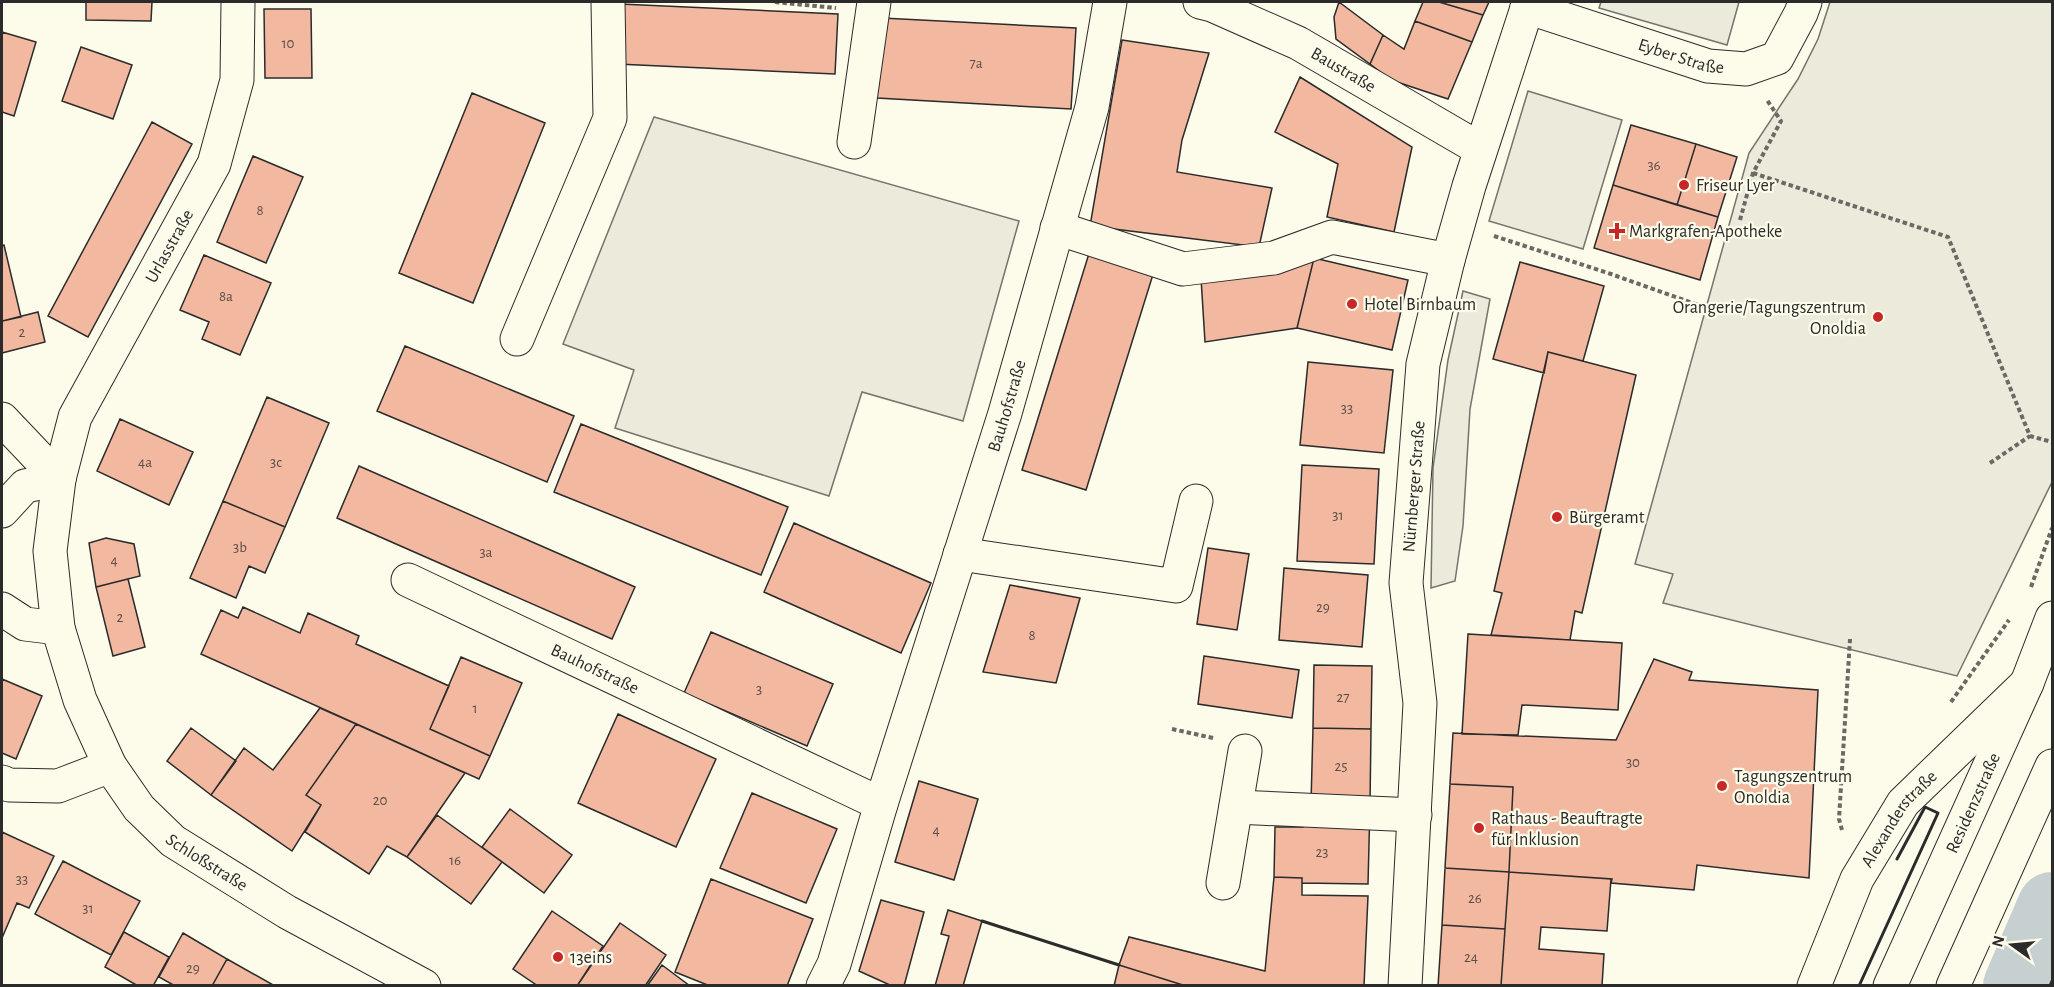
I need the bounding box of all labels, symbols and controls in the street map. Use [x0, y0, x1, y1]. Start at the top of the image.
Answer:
house number: 10 [281, 36, 295, 51]
street label: Eyber Straße [1636, 36, 1725, 77]
street label: Baustraße [1307, 44, 1379, 96]
house number: 7a [969, 56, 983, 71]
house number: 36 [1647, 158, 1661, 173]
place label: Friseur Lyer [1696, 177, 1775, 195]
marker: Friseur Lyer [1677, 178, 1691, 192]
house number: 8 [256, 203, 264, 218]
street label: Urlasstraße [142, 207, 197, 286]
place label: Markgrafen-Apotheke [1629, 223, 1782, 241]
marker: Markgrafen-Apotheke [1610, 224, 1624, 238]
house number: 8a [219, 289, 233, 304]
place label: Hotel Birnbaum [1364, 296, 1476, 314]
marker: Hotel Birnbaum [1345, 297, 1359, 311]
place label: Orangerie/Tagungszentrum Onoldia [1673, 299, 1866, 338]
marker: Orangerie/Tagungszentrum Onoldia [1871, 310, 1885, 324]
house number: 2 [19, 325, 26, 340]
street label: Bauhofstraße [985, 358, 1030, 454]
house number: 33 [1341, 401, 1353, 416]
street label: Nürnberger Straße [1400, 420, 1429, 553]
house number: 4a [138, 455, 152, 470]
house number: 3c [270, 455, 282, 470]
house number: 31 [1332, 508, 1344, 523]
place label: Bürgeramt [1569, 509, 1645, 527]
marker: Bürgeramt [1550, 510, 1564, 524]
house number: 3b [233, 540, 247, 555]
house number: 3a [479, 545, 493, 560]
house number: 4 [110, 553, 118, 568]
house number: 29 [1316, 600, 1330, 615]
house number: 2 [117, 610, 124, 625]
house number: 8 [1028, 628, 1036, 643]
street label: Bauhofstraße [548, 641, 642, 698]
house number: 3 [756, 682, 762, 697]
house number: 27 [1336, 690, 1350, 705]
house number: 1 [472, 701, 478, 716]
street label: Residenzstraße [1943, 750, 2004, 856]
house number: 30 [1626, 755, 1640, 770]
house number: 25 [1334, 759, 1348, 774]
street label: Alexanderstraße [1858, 767, 1941, 871]
place label: Tagungszentrum Onoldia [1734, 768, 1852, 807]
marker: Tagungszentrum Onoldia [1715, 779, 1729, 793]
house number: 20 [373, 793, 387, 808]
place label: Rathaus - Beauftragte für Inklusion [1491, 810, 1643, 849]
marker: Rathaus - Beauftragte für Inklusion [1472, 821, 1486, 835]
house number: 4 [932, 823, 940, 838]
street label: Schloßstraße [162, 831, 250, 895]
house number: 23 [1315, 845, 1329, 860]
house number: 16 [449, 853, 461, 868]
house number: 33 [16, 872, 28, 887]
house number: 26 [1468, 891, 1482, 906]
house number: 31 [82, 901, 94, 916]
north arrow [1982, 915, 2042, 975]
text: N [1989, 934, 2008, 949]
place label: 13eins [570, 949, 612, 967]
marker: 13eins [551, 950, 565, 964]
house number: 24 [1464, 950, 1478, 965]
house number: 29 [186, 961, 200, 976]

